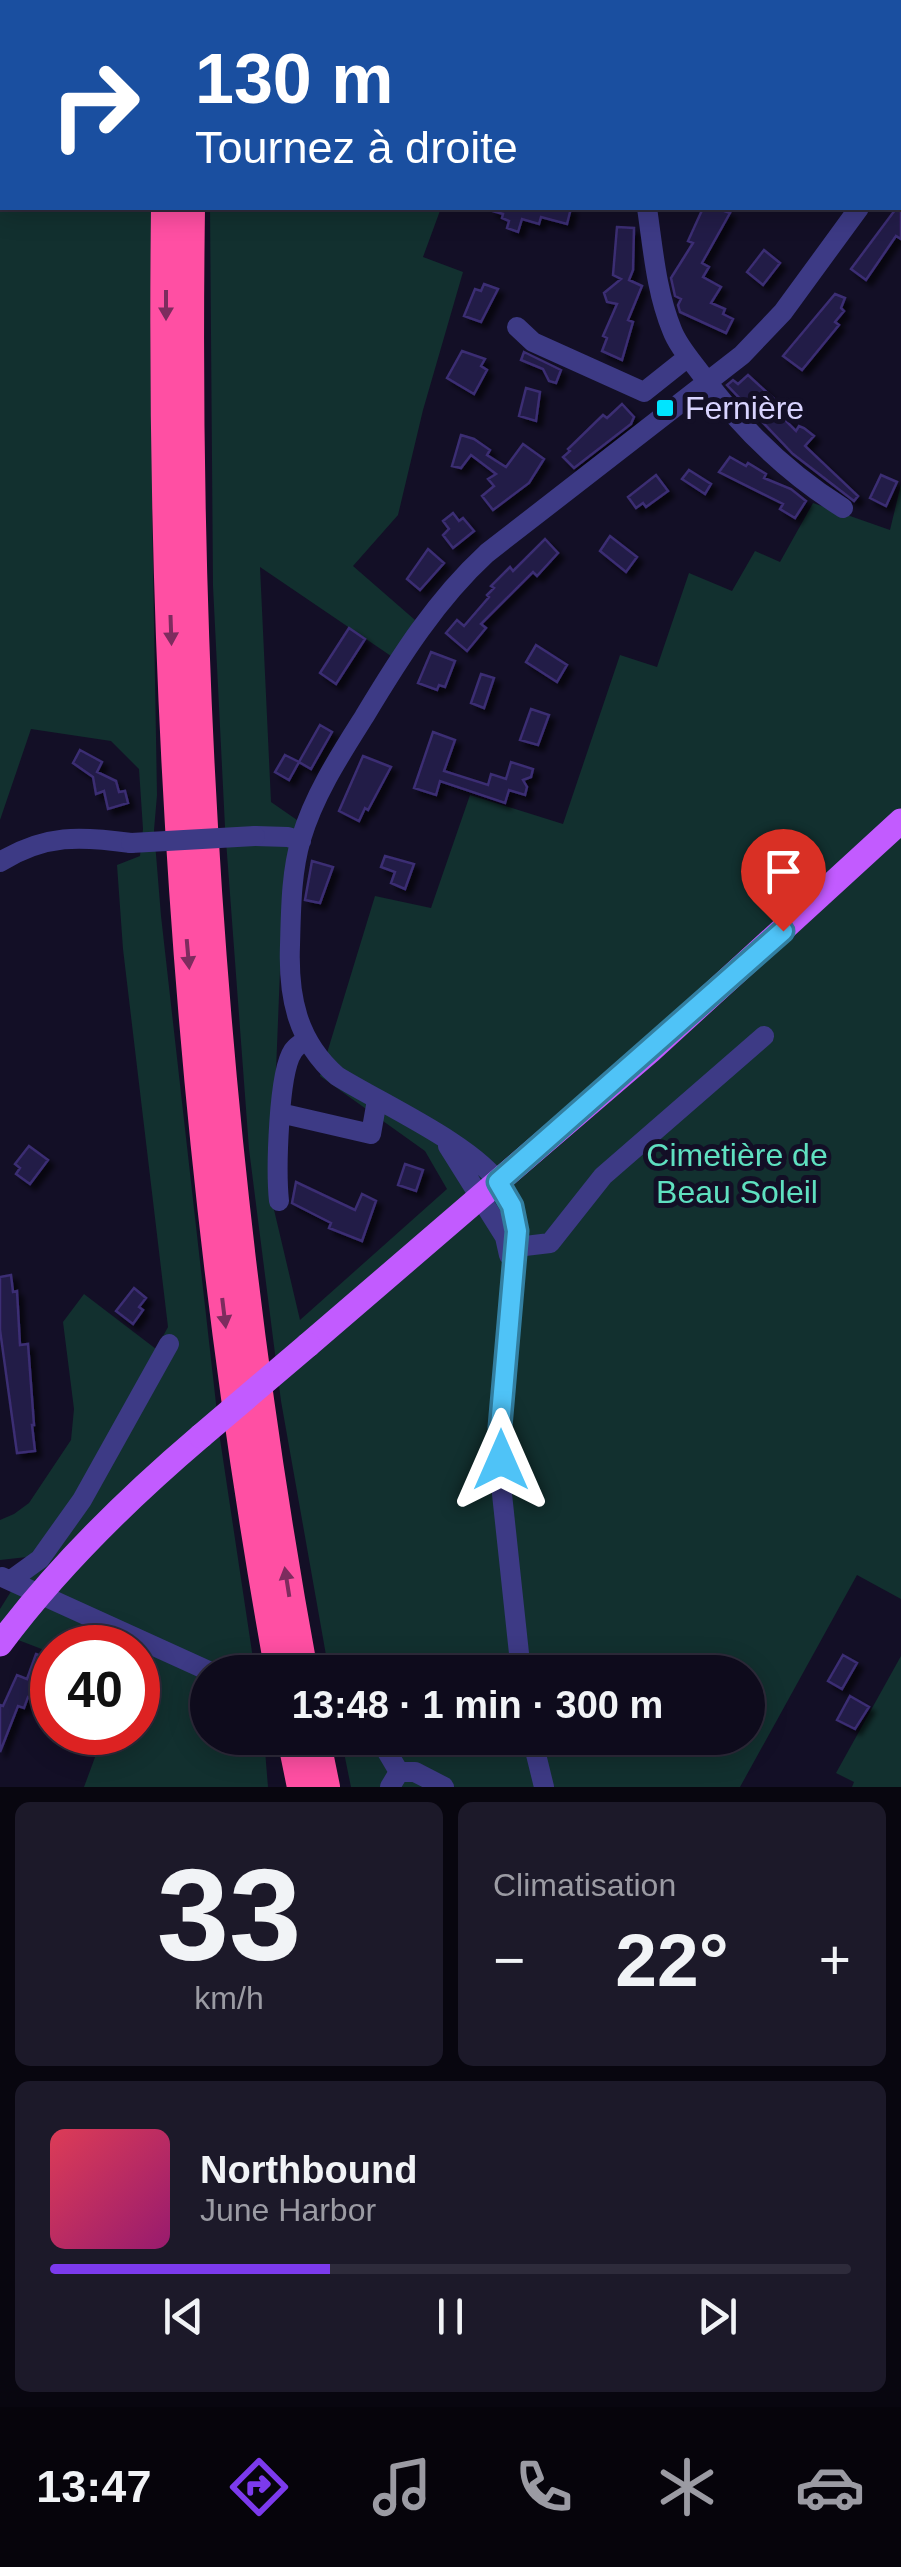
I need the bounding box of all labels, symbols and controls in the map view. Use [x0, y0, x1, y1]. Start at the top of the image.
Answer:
icon: right [30, 40, 160, 170]
text: 130 m [195, 40, 393, 118]
text: Tournez à droite [195, 122, 518, 173]
one-way arrow [158, 289, 174, 321]
place label: Fernière [685, 390, 804, 426]
marker: Fernière [654, 397, 676, 419]
one-way arrow [164, 614, 180, 646]
pin [741, 829, 826, 932]
icon: arrive [756, 844, 811, 899]
one-way arrow [180, 939, 196, 971]
park label: Cimetière de Beau Soleil [646, 1137, 828, 1210]
one-way arrow [216, 1297, 232, 1329]
position arrow [449, 1408, 553, 1512]
one-way arrow [279, 1566, 295, 1598]
speed limit sign: 40 [30, 1625, 160, 1755]
text: 13:48 · 1 min · 300 m [292, 1684, 663, 1726]
text: 33 [157, 1842, 301, 1988]
text: Climatisation [493, 1867, 676, 1903]
text: 22° [615, 1918, 729, 2002]
text: − [493, 1929, 525, 1991]
text: + [819, 1929, 851, 1991]
text: km/h [194, 1980, 264, 2016]
text: Northbound [200, 2149, 417, 2191]
text: June Harbor [200, 2192, 376, 2228]
icon: previous [156, 2289, 211, 2344]
icon: pause [423, 2289, 478, 2344]
icon: next [690, 2289, 745, 2344]
icon: directions [224, 2452, 294, 2522]
icon: music [367, 2452, 437, 2522]
icon: phone [509, 2452, 579, 2522]
icon: climate [652, 2452, 722, 2522]
icon: car [795, 2452, 865, 2522]
text: 13:47 [36, 2461, 151, 2512]

